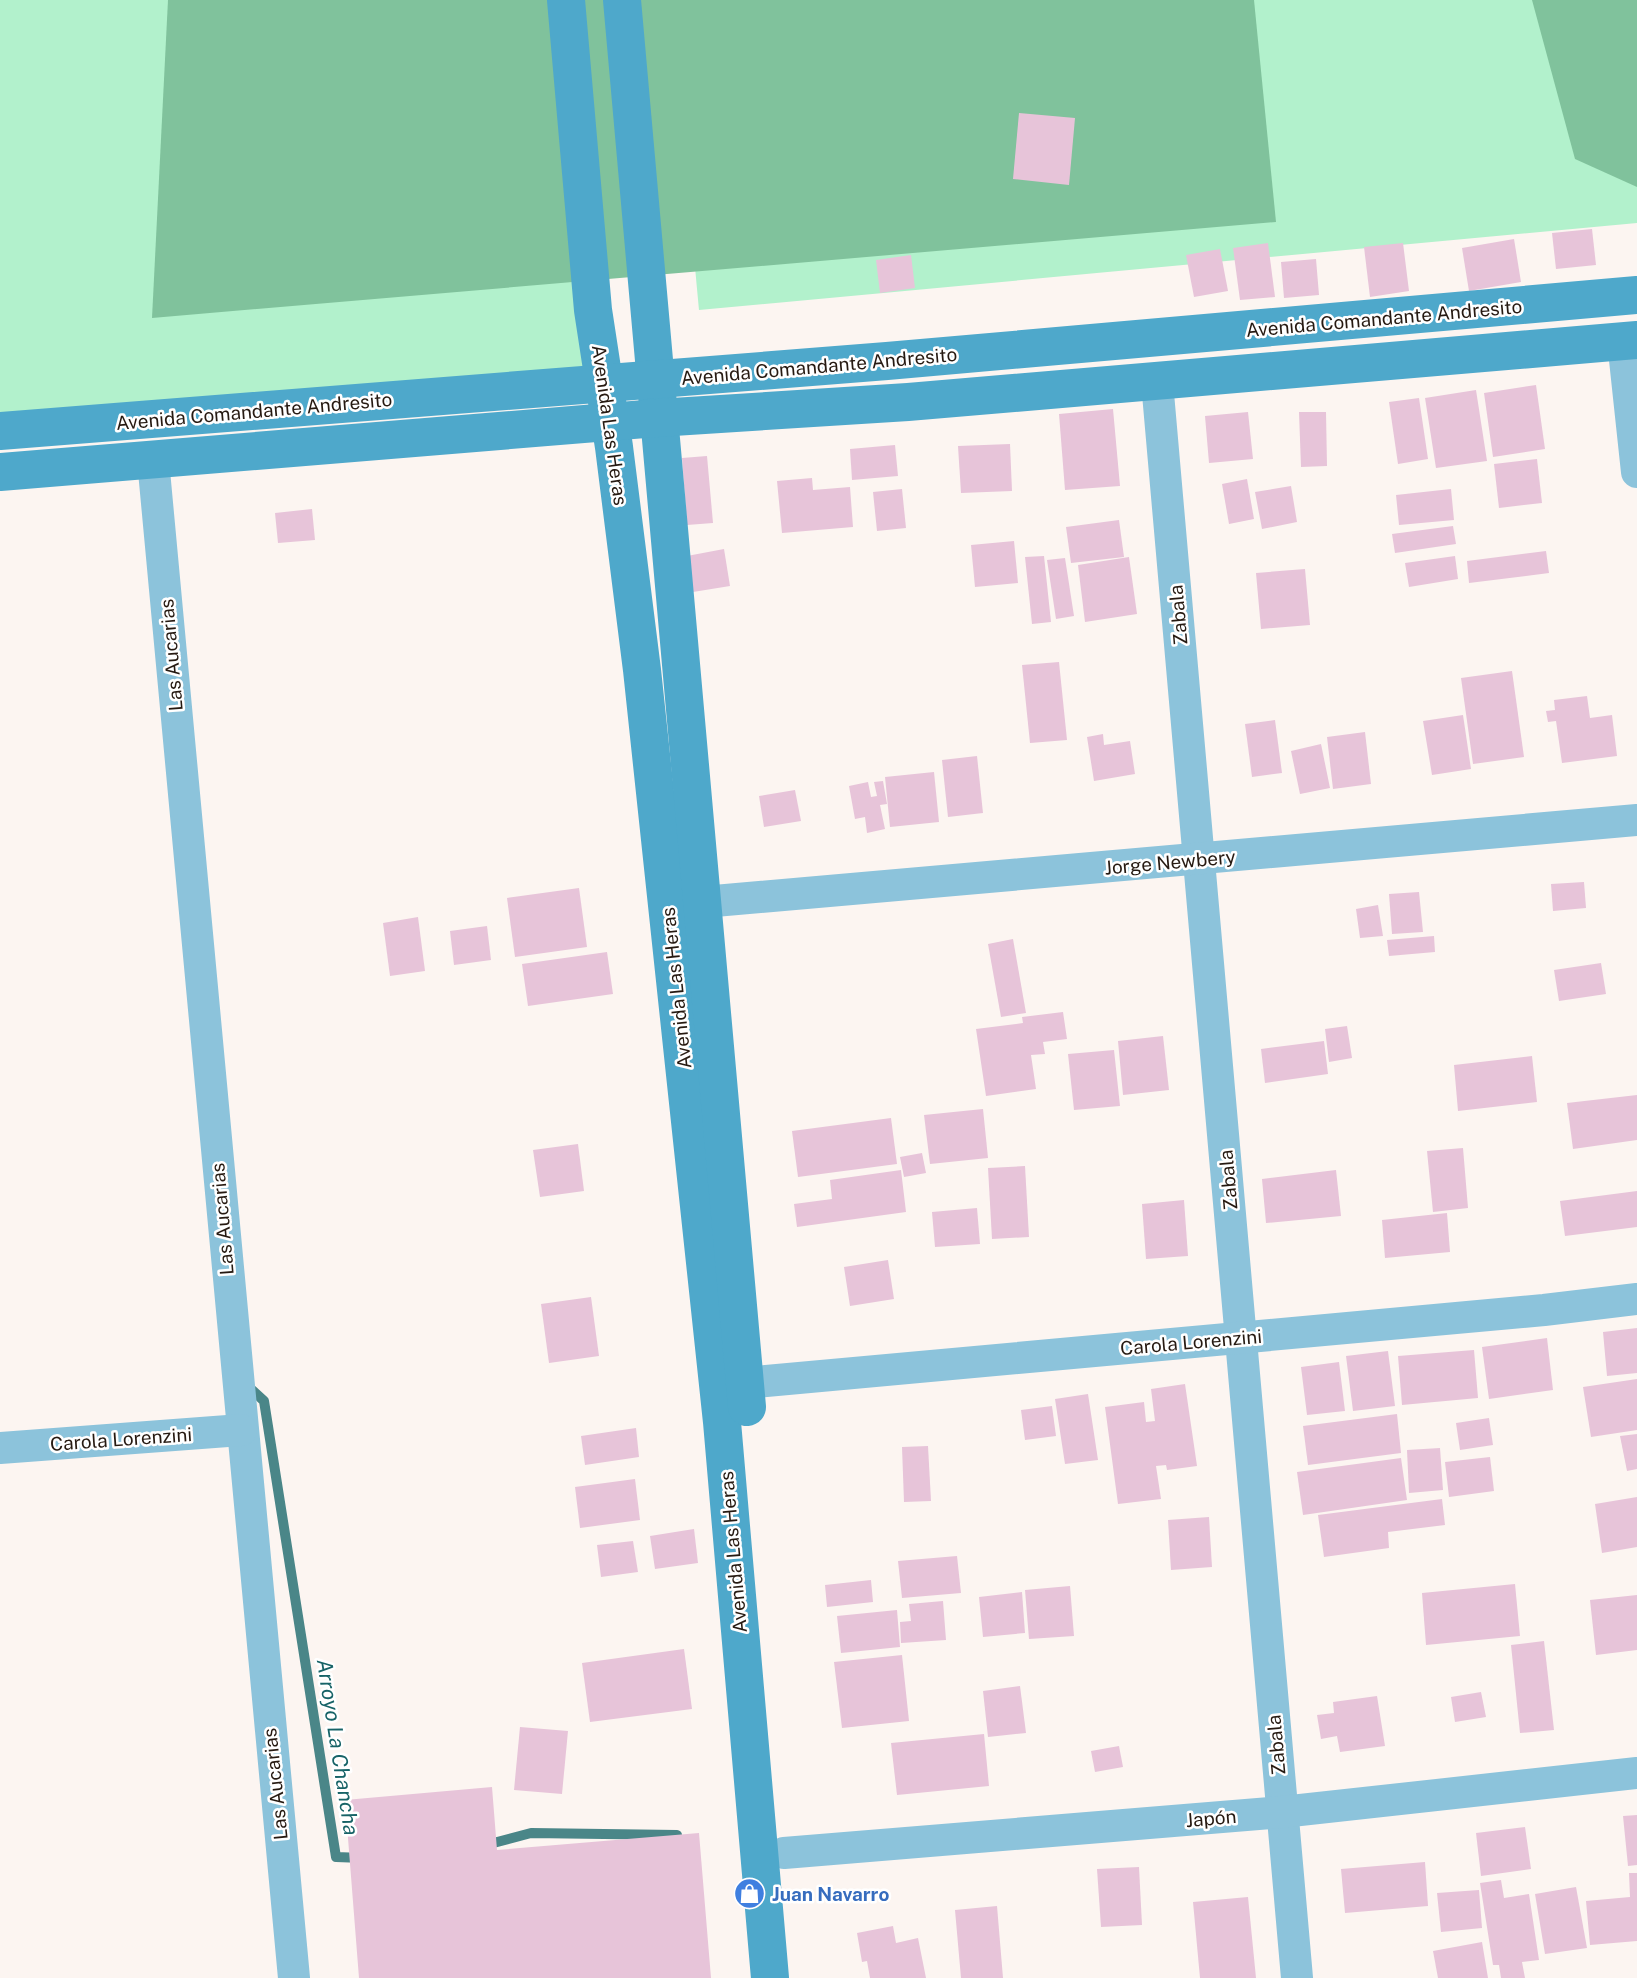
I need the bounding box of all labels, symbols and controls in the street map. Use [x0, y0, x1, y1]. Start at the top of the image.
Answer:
street label: Avenida Comandante Andresito [1245, 295, 1523, 341]
street label: Avenida Las Heras [588, 343, 632, 507]
street label: Avenida Comandante Andresito [680, 343, 958, 389]
street label: Avenida Comandante Andresito [115, 388, 393, 434]
street label: Zabala [1164, 584, 1192, 646]
street label: Las Aucarias [155, 598, 187, 712]
street label: Jorge Newbery [1103, 845, 1237, 879]
street label: Avenida Las Heras [657, 906, 695, 1070]
street label: Zabala [1214, 1149, 1242, 1211]
street label: Las Aucarias [206, 1162, 238, 1276]
street label: Carola Lorenzini [1119, 1325, 1263, 1359]
street label: Carola Lorenzini [49, 1423, 193, 1455]
street label: Avenida Las Heras [715, 1470, 751, 1634]
water label: Arroyo La Chancha [312, 1657, 364, 1837]
street label: Zabala [1262, 1714, 1290, 1776]
street label: Las Aucarias [258, 1727, 292, 1841]
street label: Japón [1185, 1805, 1237, 1831]
shop icon: Juan Navarro [732, 1877, 766, 1911]
place label: Juan Navarro [772, 1883, 889, 1905]

